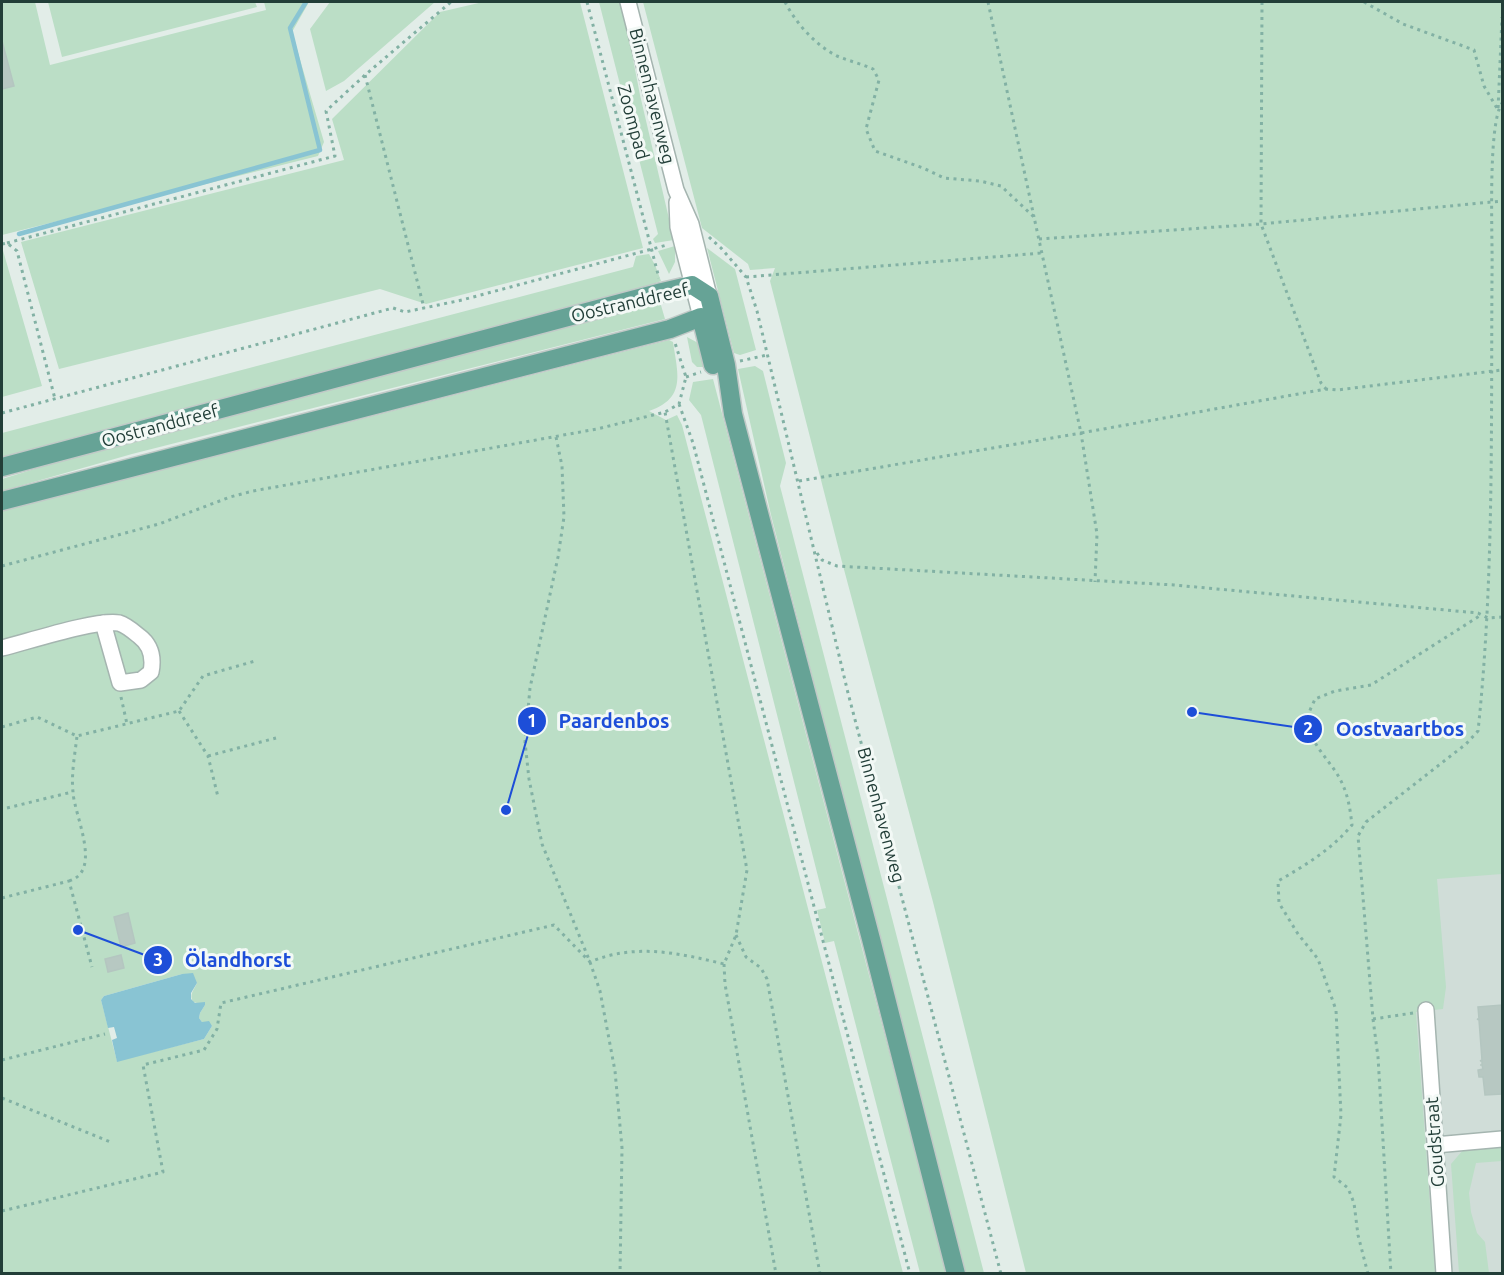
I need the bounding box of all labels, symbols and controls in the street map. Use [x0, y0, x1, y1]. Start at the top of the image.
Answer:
street label: Binnenhavenweg [626, 26, 680, 166]
street label: Zoompad [614, 82, 654, 161]
street label: Oostranddreef [569, 279, 691, 325]
street label: Oostranddreef [99, 400, 221, 450]
callout: Paardenbos [517, 702, 681, 740]
text: Paardenbos [559, 709, 669, 732]
text: 1 [527, 710, 537, 730]
callout: Oostvaartbos [1293, 710, 1476, 748]
text: Oostvaartbos [1336, 717, 1464, 740]
text: 2 [1303, 718, 1313, 738]
street label: Binnenhavenweg [854, 745, 910, 885]
callout: Ölandhorst [143, 941, 303, 979]
text: Ölandhorst [185, 948, 292, 971]
text: 3 [153, 949, 163, 969]
street label: Goudstraat [1421, 1096, 1447, 1188]

